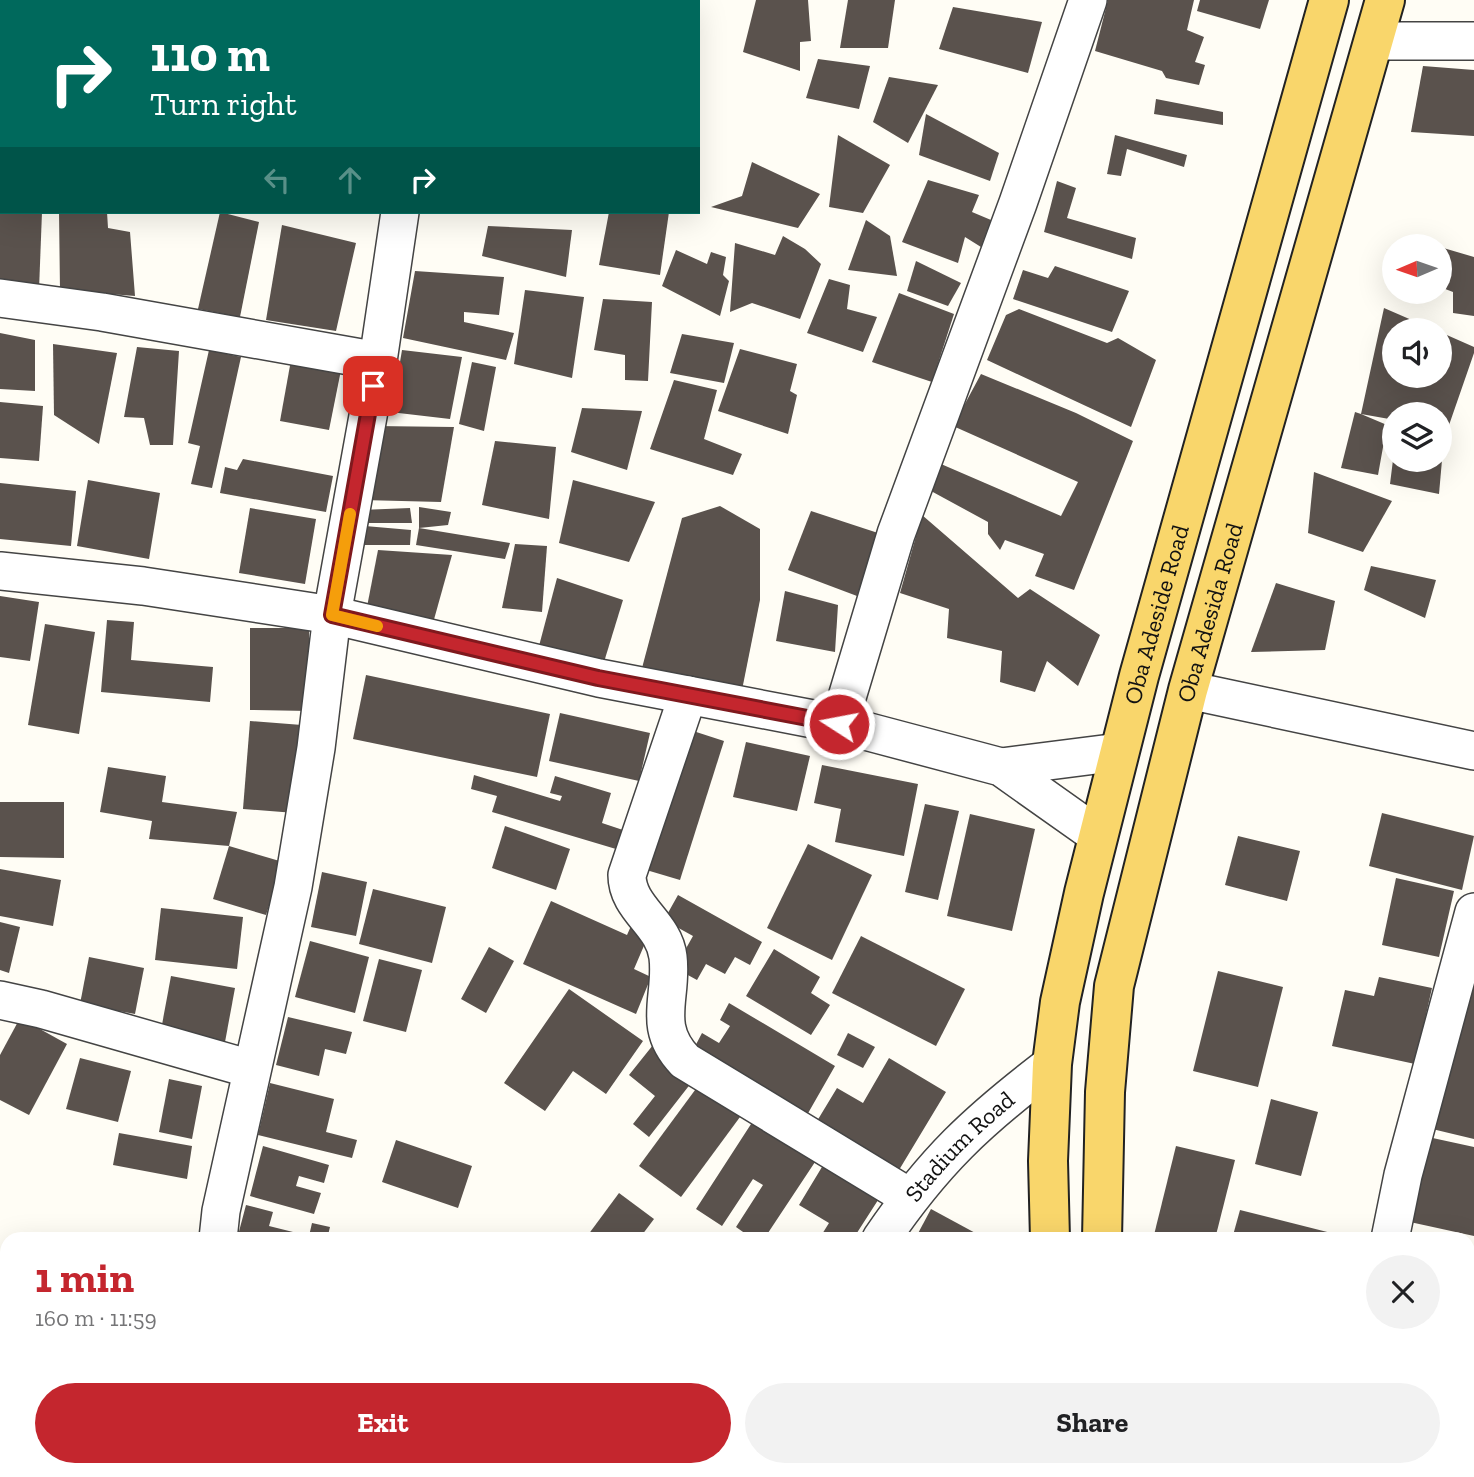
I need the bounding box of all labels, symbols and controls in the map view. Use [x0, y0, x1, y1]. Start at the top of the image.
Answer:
text: 110 m [150, 25, 270, 84]
icon: right [35, 28, 126, 119]
text: Turn right [150, 85, 297, 123]
icon: left [258, 161, 296, 199]
icon: ahead [331, 161, 369, 199]
icon: right [404, 161, 442, 199]
north arrow [1382, 234, 1452, 304]
map controls [1382, 234, 1452, 472]
button: sound [1382, 318, 1452, 388]
pin [343, 356, 403, 416]
icon: arrive [354, 367, 392, 405]
button: layers [1382, 402, 1452, 472]
street label: Oba Adesida Road [1170, 519, 1249, 705]
street label: Oba Adeside Road [1117, 521, 1195, 707]
position arrow [802, 687, 876, 761]
street label: Stadium Road [898, 1085, 1020, 1207]
text: 1 min [35, 1252, 134, 1303]
button: close [1366, 1255, 1440, 1329]
text: 160 m · 11:59 [35, 1304, 157, 1332]
button: Exit [35, 1383, 731, 1463]
button: Share [745, 1383, 1440, 1463]

